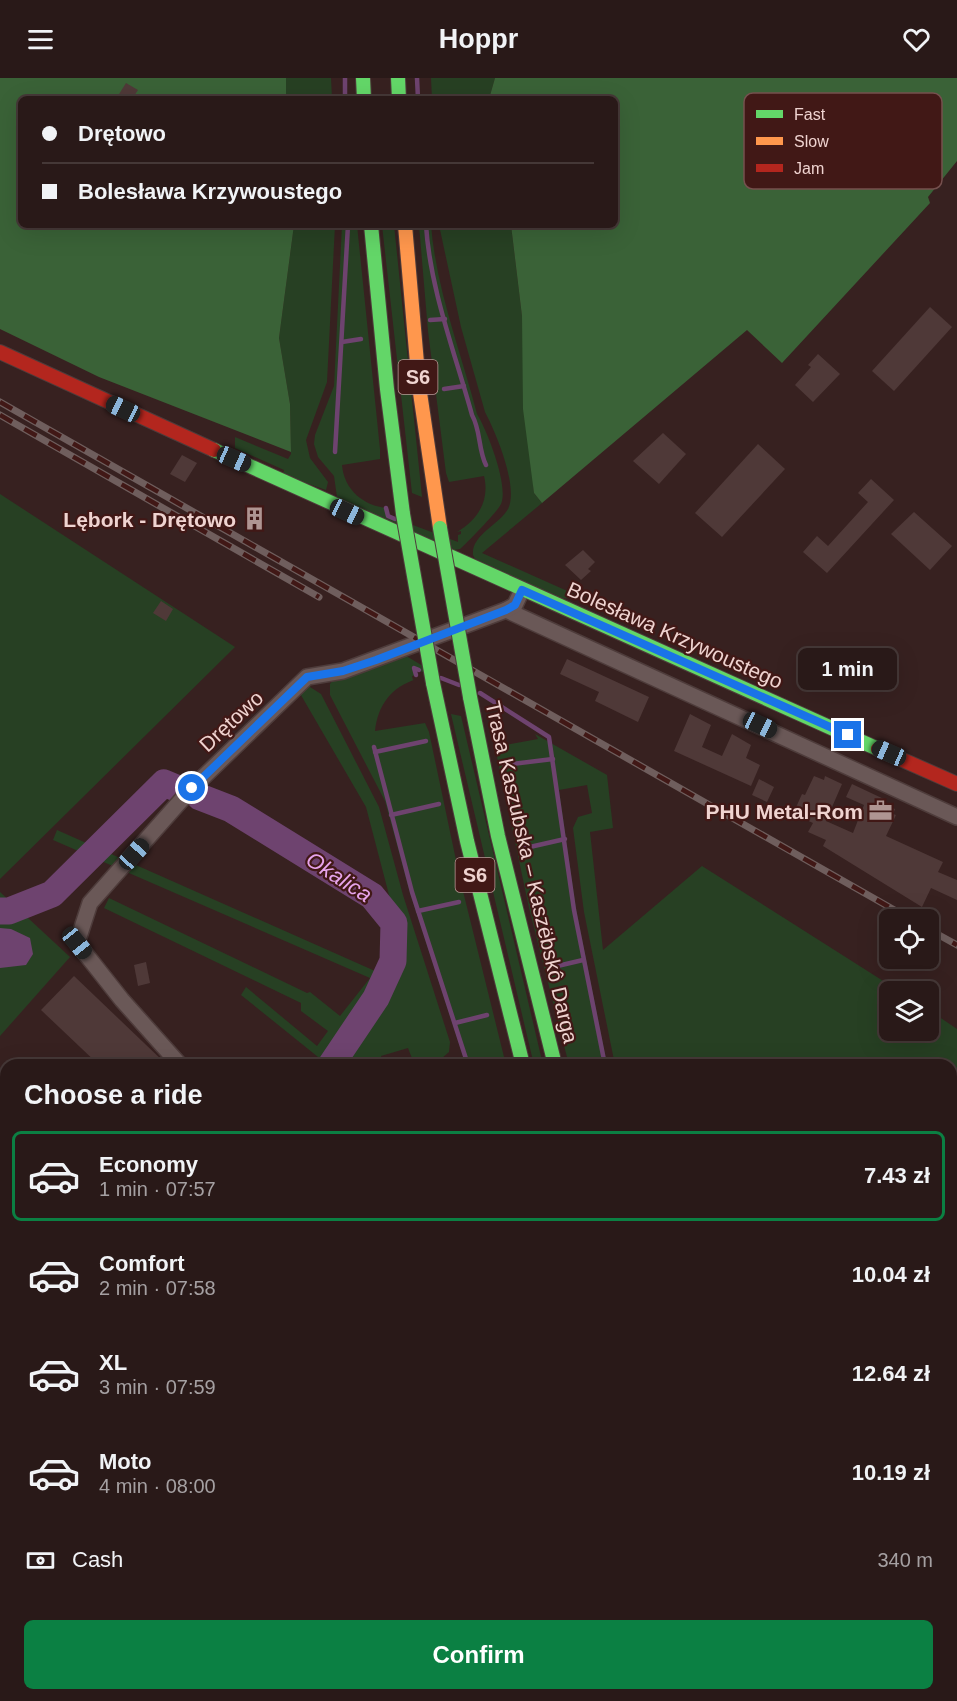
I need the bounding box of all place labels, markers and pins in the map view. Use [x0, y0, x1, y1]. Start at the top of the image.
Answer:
building icon: Lębork - Drętowo [241, 506, 267, 532]
place label: Lębork - Drętowo [63, 508, 236, 531]
office icon: PHU Metal-Rom [868, 798, 894, 824]
place label: PHU Metal-Rom [705, 800, 863, 823]

